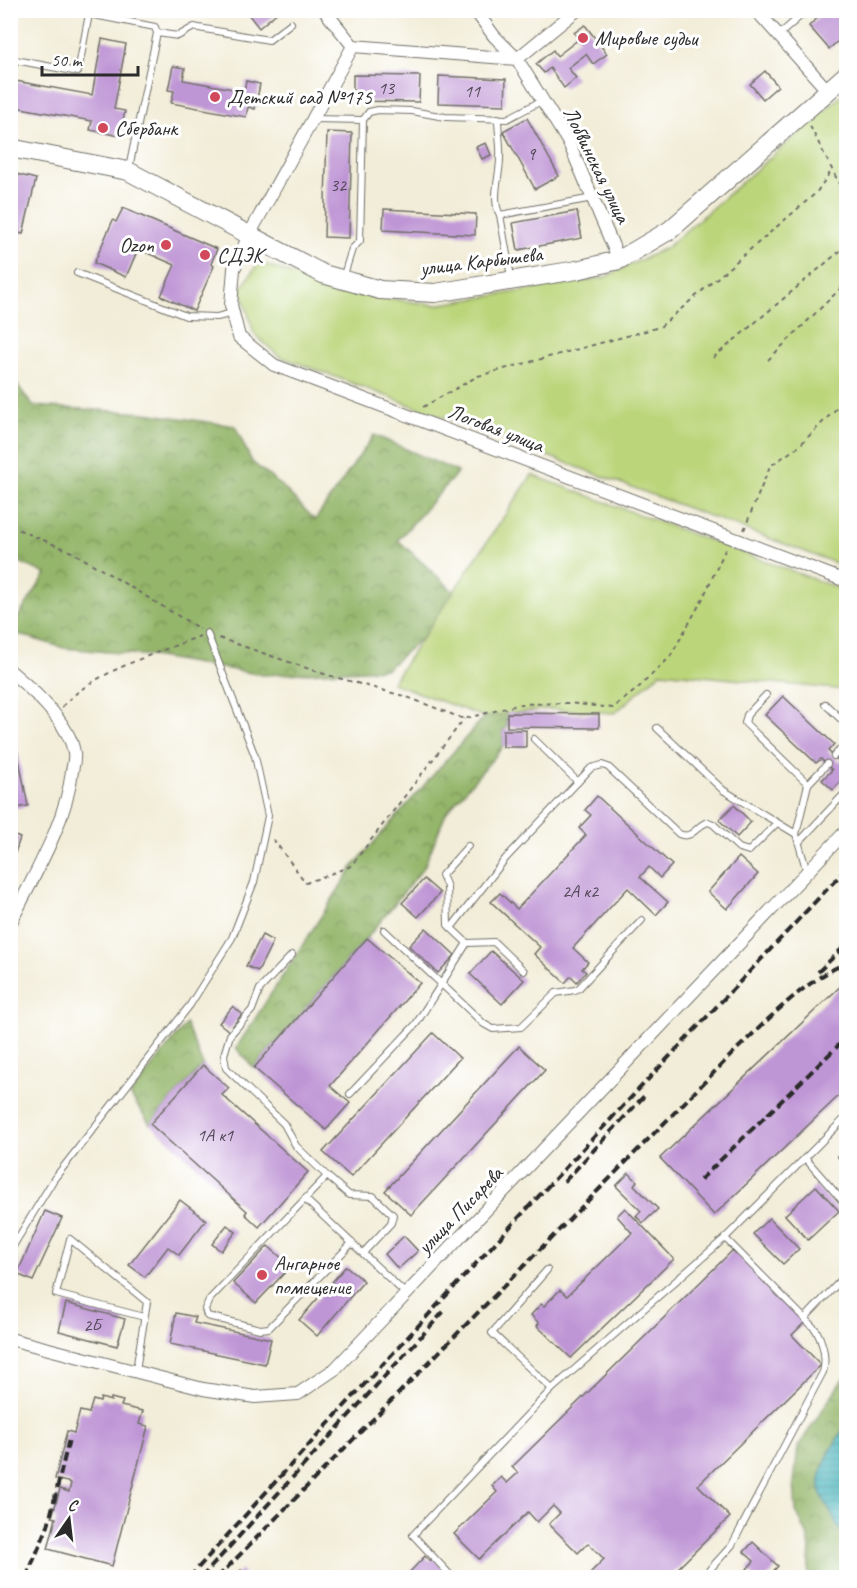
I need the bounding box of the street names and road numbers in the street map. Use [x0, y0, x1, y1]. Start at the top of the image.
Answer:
street label: Лобвинская улица [558, 103, 637, 229]
street label: улица Карбышева [417, 240, 545, 282]
street label: Логовая улица [445, 398, 549, 459]
street label: улица Писарева [410, 1159, 510, 1261]

